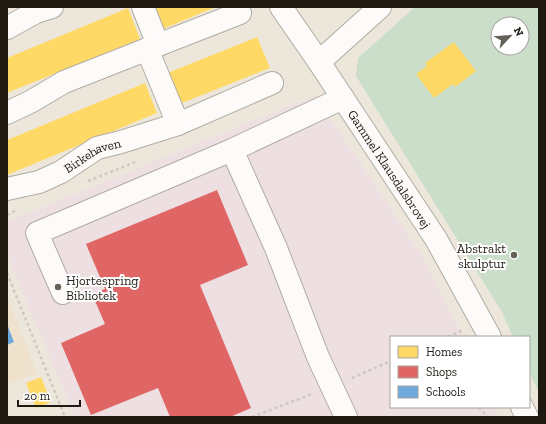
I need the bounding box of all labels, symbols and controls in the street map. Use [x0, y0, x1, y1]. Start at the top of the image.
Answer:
north arrow [490, 16, 530, 56]
text: N [511, 25, 526, 39]
street label: Gammel Klausdalsbrovej [345, 107, 434, 232]
street label: Birkehaven [61, 135, 123, 176]
place label: Abstrakt skulptur [457, 241, 506, 271]
marker: Abstrakt skulptur [509, 250, 519, 260]
place label: Hjortespring Bibliotek [66, 273, 139, 303]
marker: Hjortespring Bibliotek [53, 282, 63, 292]
legend [390, 336, 530, 408]
text: Homes [426, 345, 462, 359]
text: Shops [426, 365, 457, 379]
scale bar [18, 382, 80, 408]
text: Schools [426, 385, 465, 399]
text: 20 m [24, 389, 51, 403]

